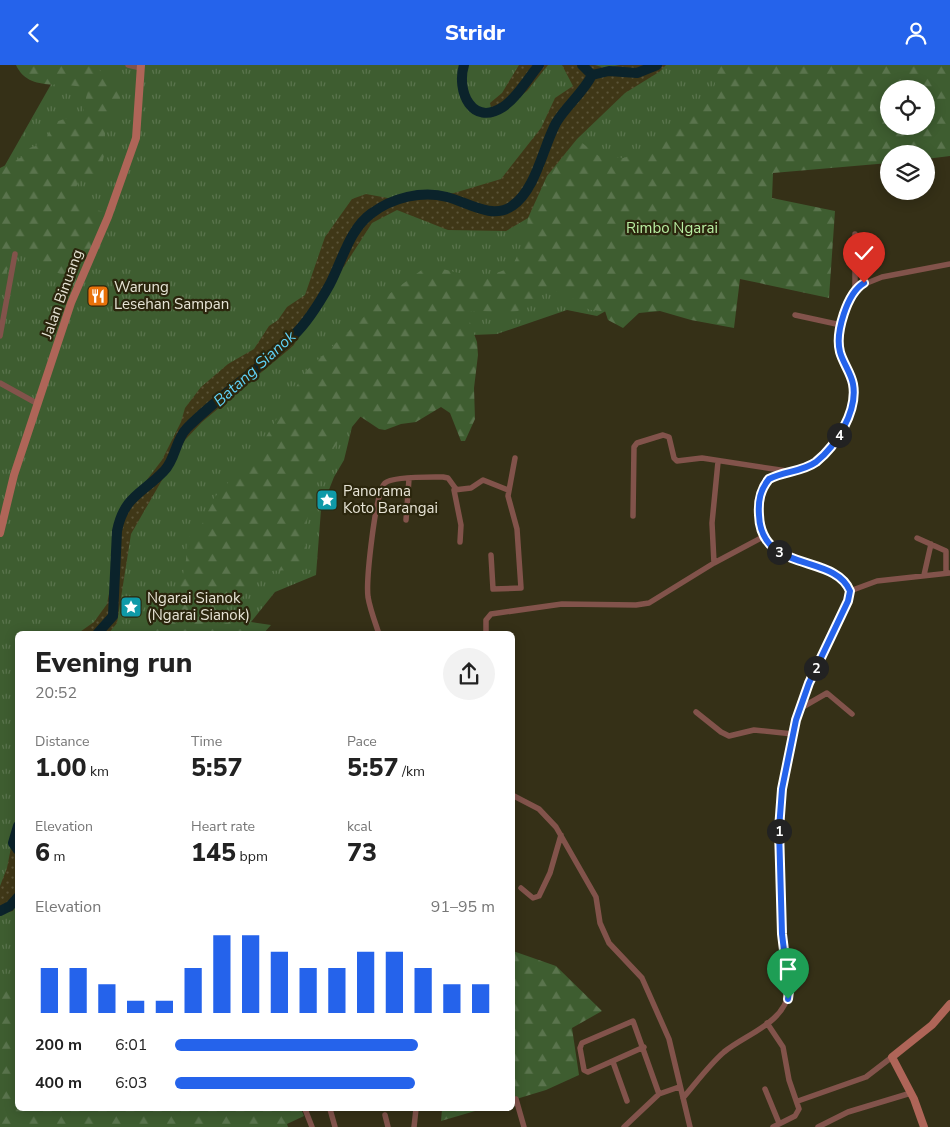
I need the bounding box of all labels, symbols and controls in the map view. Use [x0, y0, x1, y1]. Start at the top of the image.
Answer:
text: Stridr [445, 18, 505, 48]
icon: back [20, 19, 48, 47]
icon: person [902, 19, 930, 47]
map controls [880, 80, 935, 200]
button: locate [880, 80, 935, 135]
button: layers [880, 145, 935, 200]
park label: Rimbo Ngarai [626, 218, 718, 238]
pin [843, 232, 885, 283]
icon: check [850, 239, 878, 267]
street label: Jalan Binuang [36, 247, 87, 342]
place label: Warung Lesehan Sampan [114, 277, 229, 314]
restaurant icon: Warung Lesehan Sampan [86, 284, 110, 308]
water label: Batang Sianok [209, 325, 301, 412]
pin: 4 [826, 423, 852, 447]
text: 4 [835, 426, 844, 445]
place label: Panorama Koto Barangai [343, 481, 438, 518]
place icon: Panorama Koto Barangai [315, 488, 339, 512]
pin: 3 [766, 539, 792, 565]
text: 3 [775, 543, 784, 562]
place label: Ngarai Sianok (Ngarai Sianok) [147, 588, 250, 625]
place icon: Ngarai Sianok (Ngarai Sianok) [119, 595, 143, 619]
text: Evening run [35, 644, 192, 682]
button: share [443, 648, 495, 700]
pin: 2 [804, 655, 828, 681]
text: 2 [812, 659, 821, 678]
text: 20:52 [35, 682, 77, 704]
text: Distance [35, 732, 89, 751]
text: Time [191, 732, 222, 751]
text: Pace [347, 732, 377, 751]
text: 1.00 [35, 751, 87, 785]
text: 5:57 [191, 751, 243, 785]
text: 5:57 [347, 751, 399, 785]
text: km [87, 762, 109, 781]
text: /km [399, 762, 425, 781]
text: Elevation [35, 817, 93, 836]
text: Heart rate [191, 817, 255, 836]
text: kcal [347, 817, 372, 836]
pin: 1 [766, 819, 792, 843]
text: 1 [775, 822, 784, 841]
text: 6 [35, 836, 50, 870]
text: 145 [191, 836, 236, 870]
text: 73 [347, 836, 377, 870]
text: m [50, 847, 66, 866]
text: bpm [236, 847, 268, 866]
text: Elevation [35, 896, 101, 918]
text: 91–95 m [431, 896, 495, 918]
pin [767, 948, 809, 999]
icon: arrive [774, 955, 802, 983]
text: 200 m [35, 1034, 82, 1056]
text: 6:01 [115, 1034, 147, 1056]
text: 400 m [35, 1072, 82, 1094]
text: 6:03 [115, 1072, 147, 1094]

